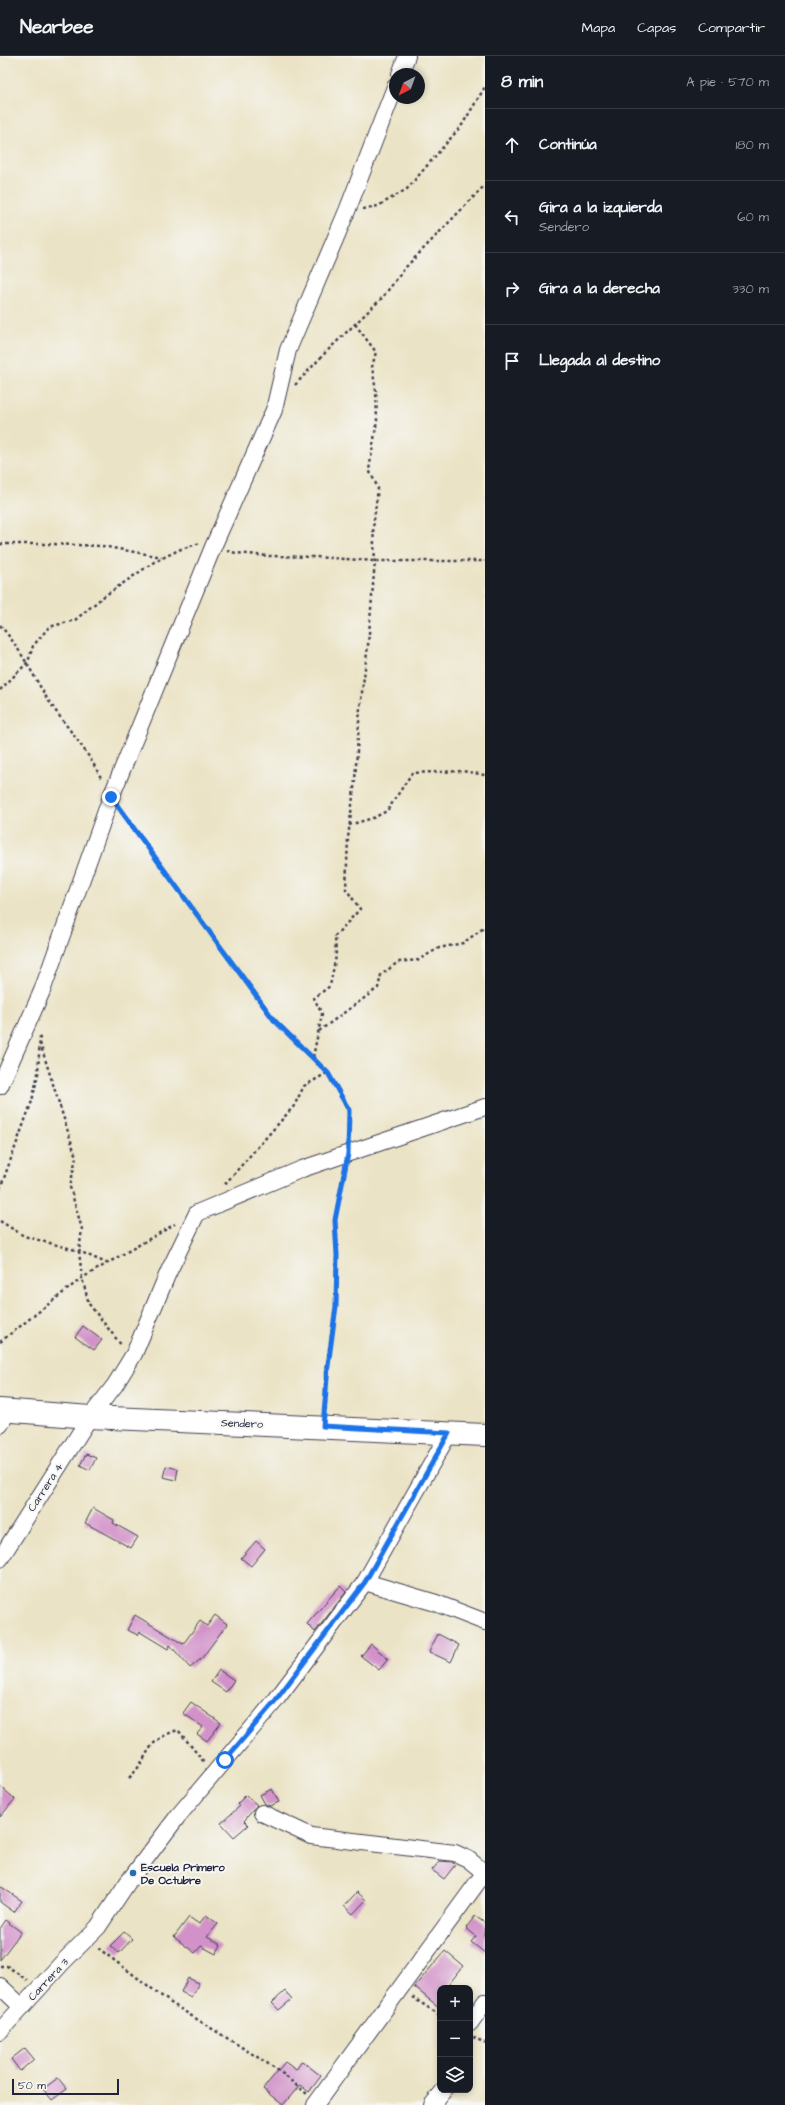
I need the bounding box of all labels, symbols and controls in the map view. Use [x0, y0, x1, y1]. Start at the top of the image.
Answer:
text: Nearbee [20, 14, 94, 41]
text: Mapa [582, 18, 615, 38]
text: Capas [637, 18, 676, 38]
text: Compartir [698, 18, 765, 38]
north arrow [389, 68, 425, 104]
text: 8 min [501, 70, 543, 94]
text: A pie · 570 m [686, 73, 769, 91]
icon: ahead [501, 134, 523, 156]
text: Continúa [539, 134, 597, 155]
text: 180 m [735, 136, 769, 154]
text: Gira a la izquierda [539, 197, 662, 218]
icon: left [501, 206, 523, 228]
text: 60 m [737, 208, 769, 226]
text: Sendero [539, 218, 589, 236]
icon: right [501, 278, 523, 300]
text: Gira a la derecha [539, 278, 660, 299]
text: 330 m [732, 280, 769, 298]
icon: arrive [501, 350, 523, 372]
text: Llegada al destino [539, 350, 660, 371]
route end [102, 788, 120, 806]
street label: Sendero [221, 1415, 264, 1432]
street label: Carrera 4 [24, 1460, 67, 1514]
route start [216, 1751, 234, 1769]
place label: Escuela Primero De Octubre [141, 1860, 226, 1888]
marker: Escuela Primero De Octubre [128, 1868, 138, 1878]
street label: Carrera 3 [25, 1955, 72, 2004]
map controls [437, 1985, 473, 2093]
button: + [437, 1985, 473, 2021]
button: − [437, 2021, 473, 2057]
button: layers [437, 2057, 473, 2093]
scale bar [12, 2077, 119, 2096]
text: 50 m [18, 2078, 46, 2093]

